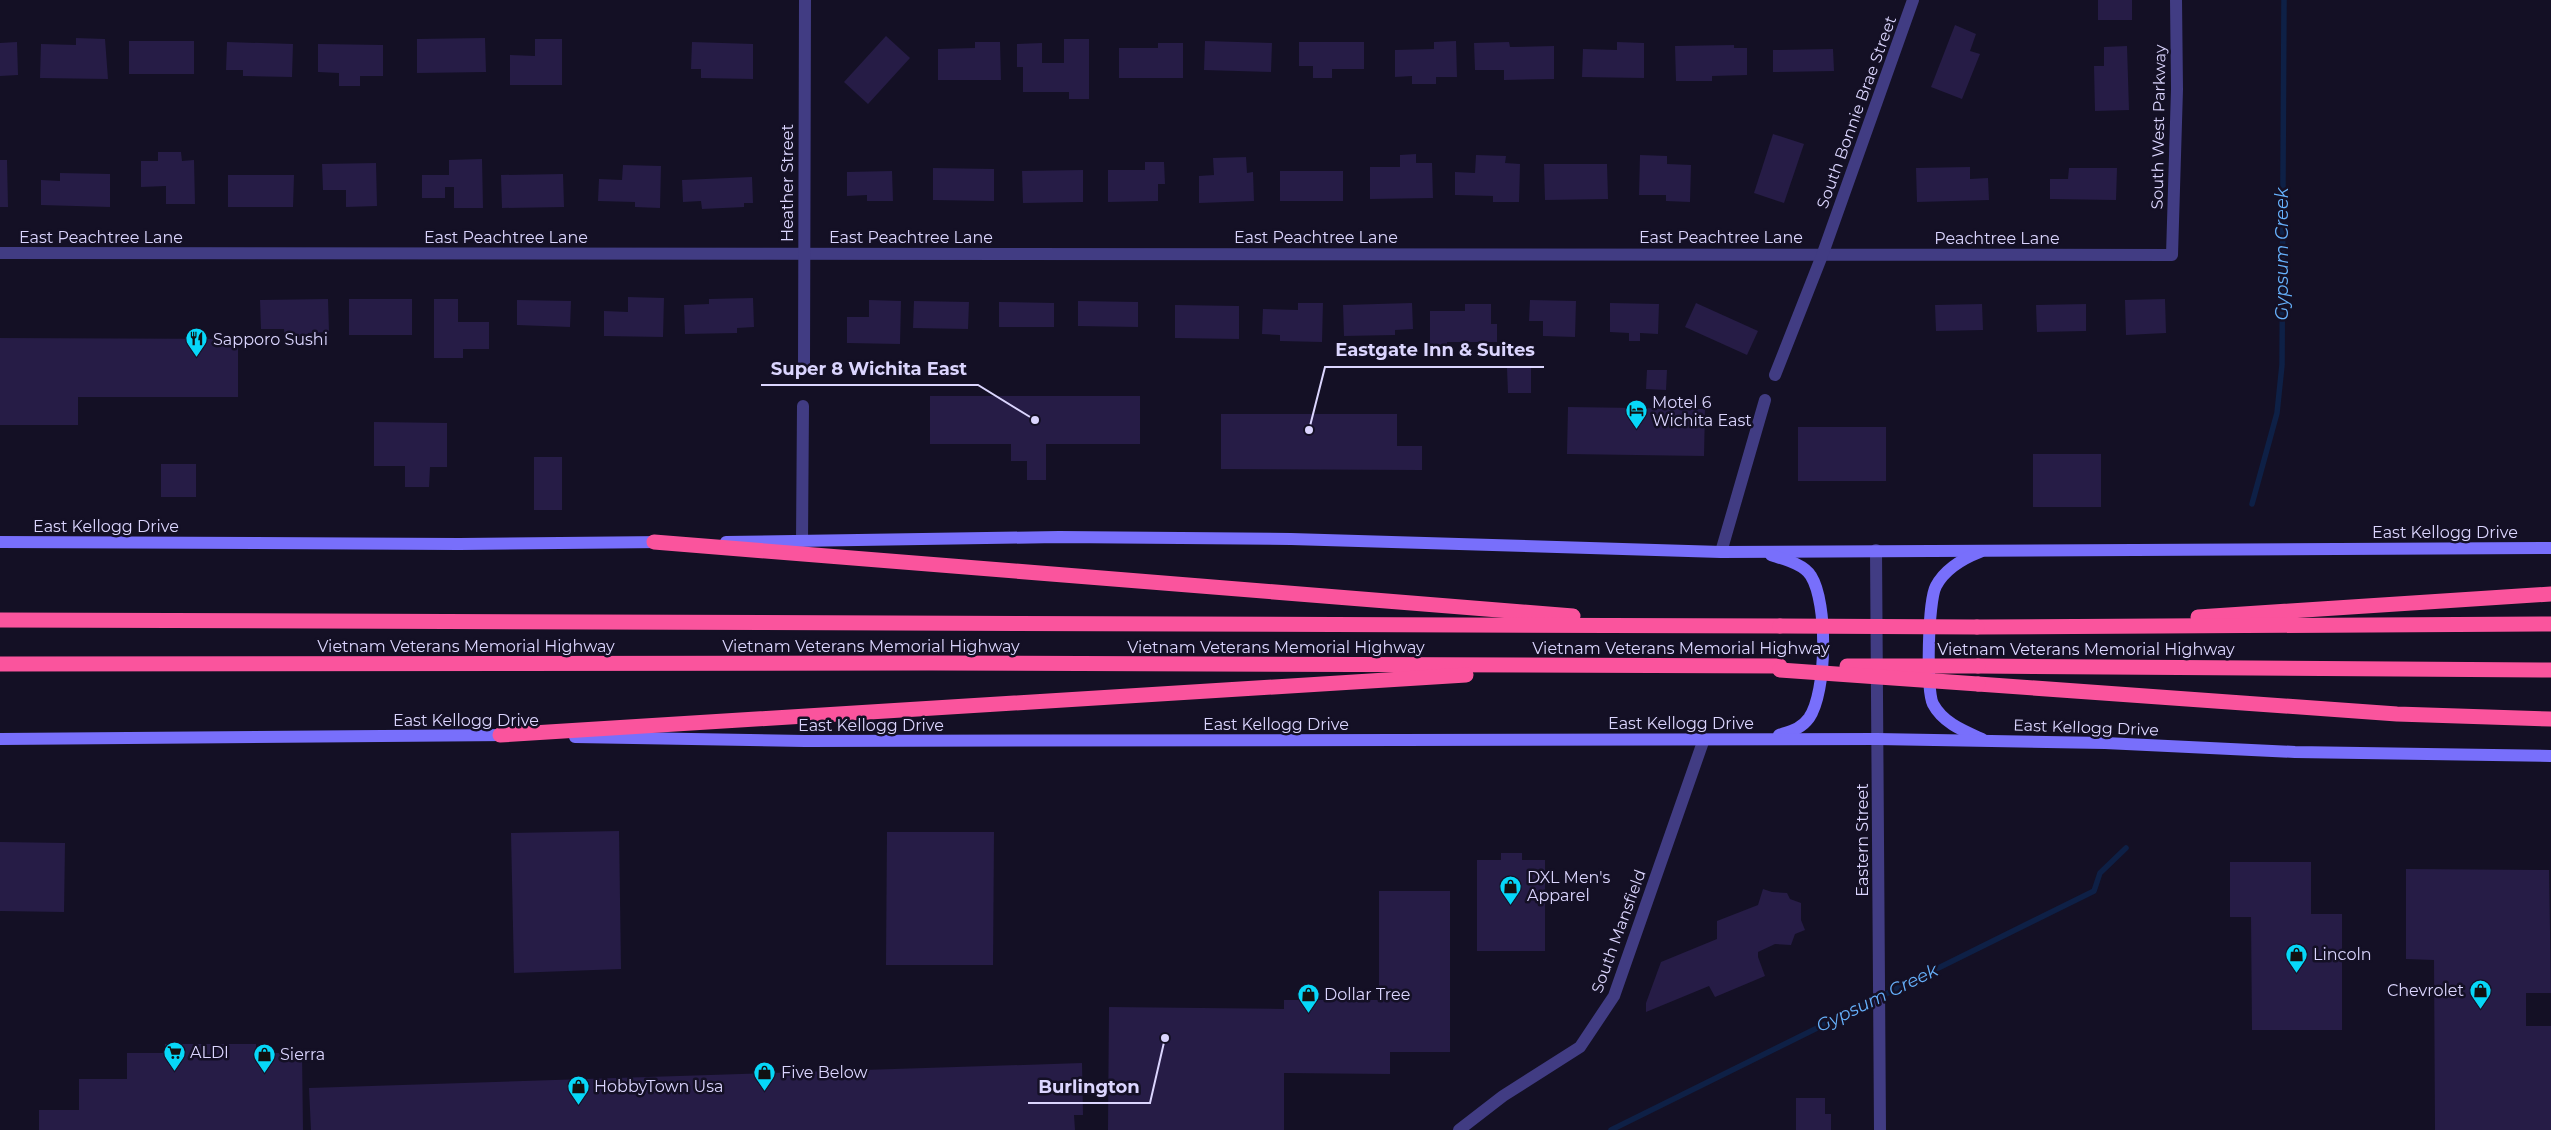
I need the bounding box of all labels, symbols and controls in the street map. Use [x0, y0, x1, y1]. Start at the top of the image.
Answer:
street label: South Bonnie Brae Street [1813, 13, 1900, 211]
street label: South West Parkway [2148, 44, 2169, 210]
street label: Heather Street [778, 124, 797, 242]
water label: Gypsum Creek [2271, 186, 2293, 320]
street label: East Peachtree Lane [19, 228, 183, 247]
street label: East Peachtree Lane [424, 228, 588, 247]
street label: East Peachtree Lane [829, 228, 993, 247]
street label: East Peachtree Lane [1234, 228, 1398, 247]
street label: East Peachtree Lane [1639, 228, 1803, 247]
street label: Peachtree Lane [1934, 229, 2060, 248]
restaurant icon: Sapporo Sushi [185, 327, 209, 358]
place label: Sapporo Sushi [213, 330, 328, 349]
callout: Eastgate Inn & Suites [1325, 334, 1544, 367]
text: Eastgate Inn & Suites [1335, 339, 1535, 361]
callout: Super 8 Wichita East [761, 352, 978, 385]
text: Super 8 Wichita East [771, 358, 967, 380]
place label: Motel 6 Wichita East [1652, 393, 1752, 430]
hotel icon: Motel 6 Wichita East [1624, 399, 1648, 430]
street label: East Kellogg Drive [33, 517, 179, 536]
street label: East Kellogg Drive [2372, 523, 2518, 542]
street label: Vietnam Veterans Memorial Highway [317, 637, 615, 656]
street label: Vietnam Veterans Memorial Highway [722, 637, 1020, 656]
street label: Vietnam Veterans Memorial Highway [1127, 638, 1425, 657]
street label: Vietnam Veterans Memorial Highway [1532, 639, 1830, 658]
street label: Vietnam Veterans Memorial Highway [1937, 640, 2235, 659]
street label: East Kellogg Drive [393, 711, 539, 730]
street label: East Kellogg Drive [1608, 714, 1754, 733]
street label: East Kellogg Drive [1203, 715, 1349, 734]
street label: East Kellogg Drive [2013, 715, 2159, 740]
street label: East Kellogg Drive [798, 716, 944, 735]
street label: Eastern Street [1853, 783, 1872, 897]
street label: South Mansfield [1587, 867, 1650, 996]
place label: DXL Men's Apparel [1527, 868, 1611, 905]
shop icon: DXL Men's Apparel [1499, 874, 1523, 905]
shop icon: Lincoln [2285, 942, 2309, 973]
place label: Lincoln [2313, 945, 2372, 964]
water label: Gypsum Creek [1812, 958, 1943, 1037]
shop icon: Chevrolet [2468, 978, 2492, 1009]
place label: Chevrolet [2387, 981, 2465, 1000]
shop icon: Dollar Tree [1296, 982, 1320, 1013]
place label: Dollar Tree [1324, 985, 1410, 1004]
supermarket icon: ALDI [162, 1040, 186, 1071]
shop icon: Sierra [252, 1042, 276, 1073]
place label: ALDI [190, 1043, 229, 1062]
place label: Sierra [280, 1045, 325, 1064]
shop icon: Five Below [753, 1060, 777, 1091]
place label: Five Below [781, 1063, 868, 1082]
callout: Burlington [1028, 1070, 1150, 1103]
shop icon: HobbyTown Usa [566, 1074, 590, 1105]
text: Burlington [1038, 1076, 1140, 1098]
place label: HobbyTown Usa [594, 1077, 723, 1096]

